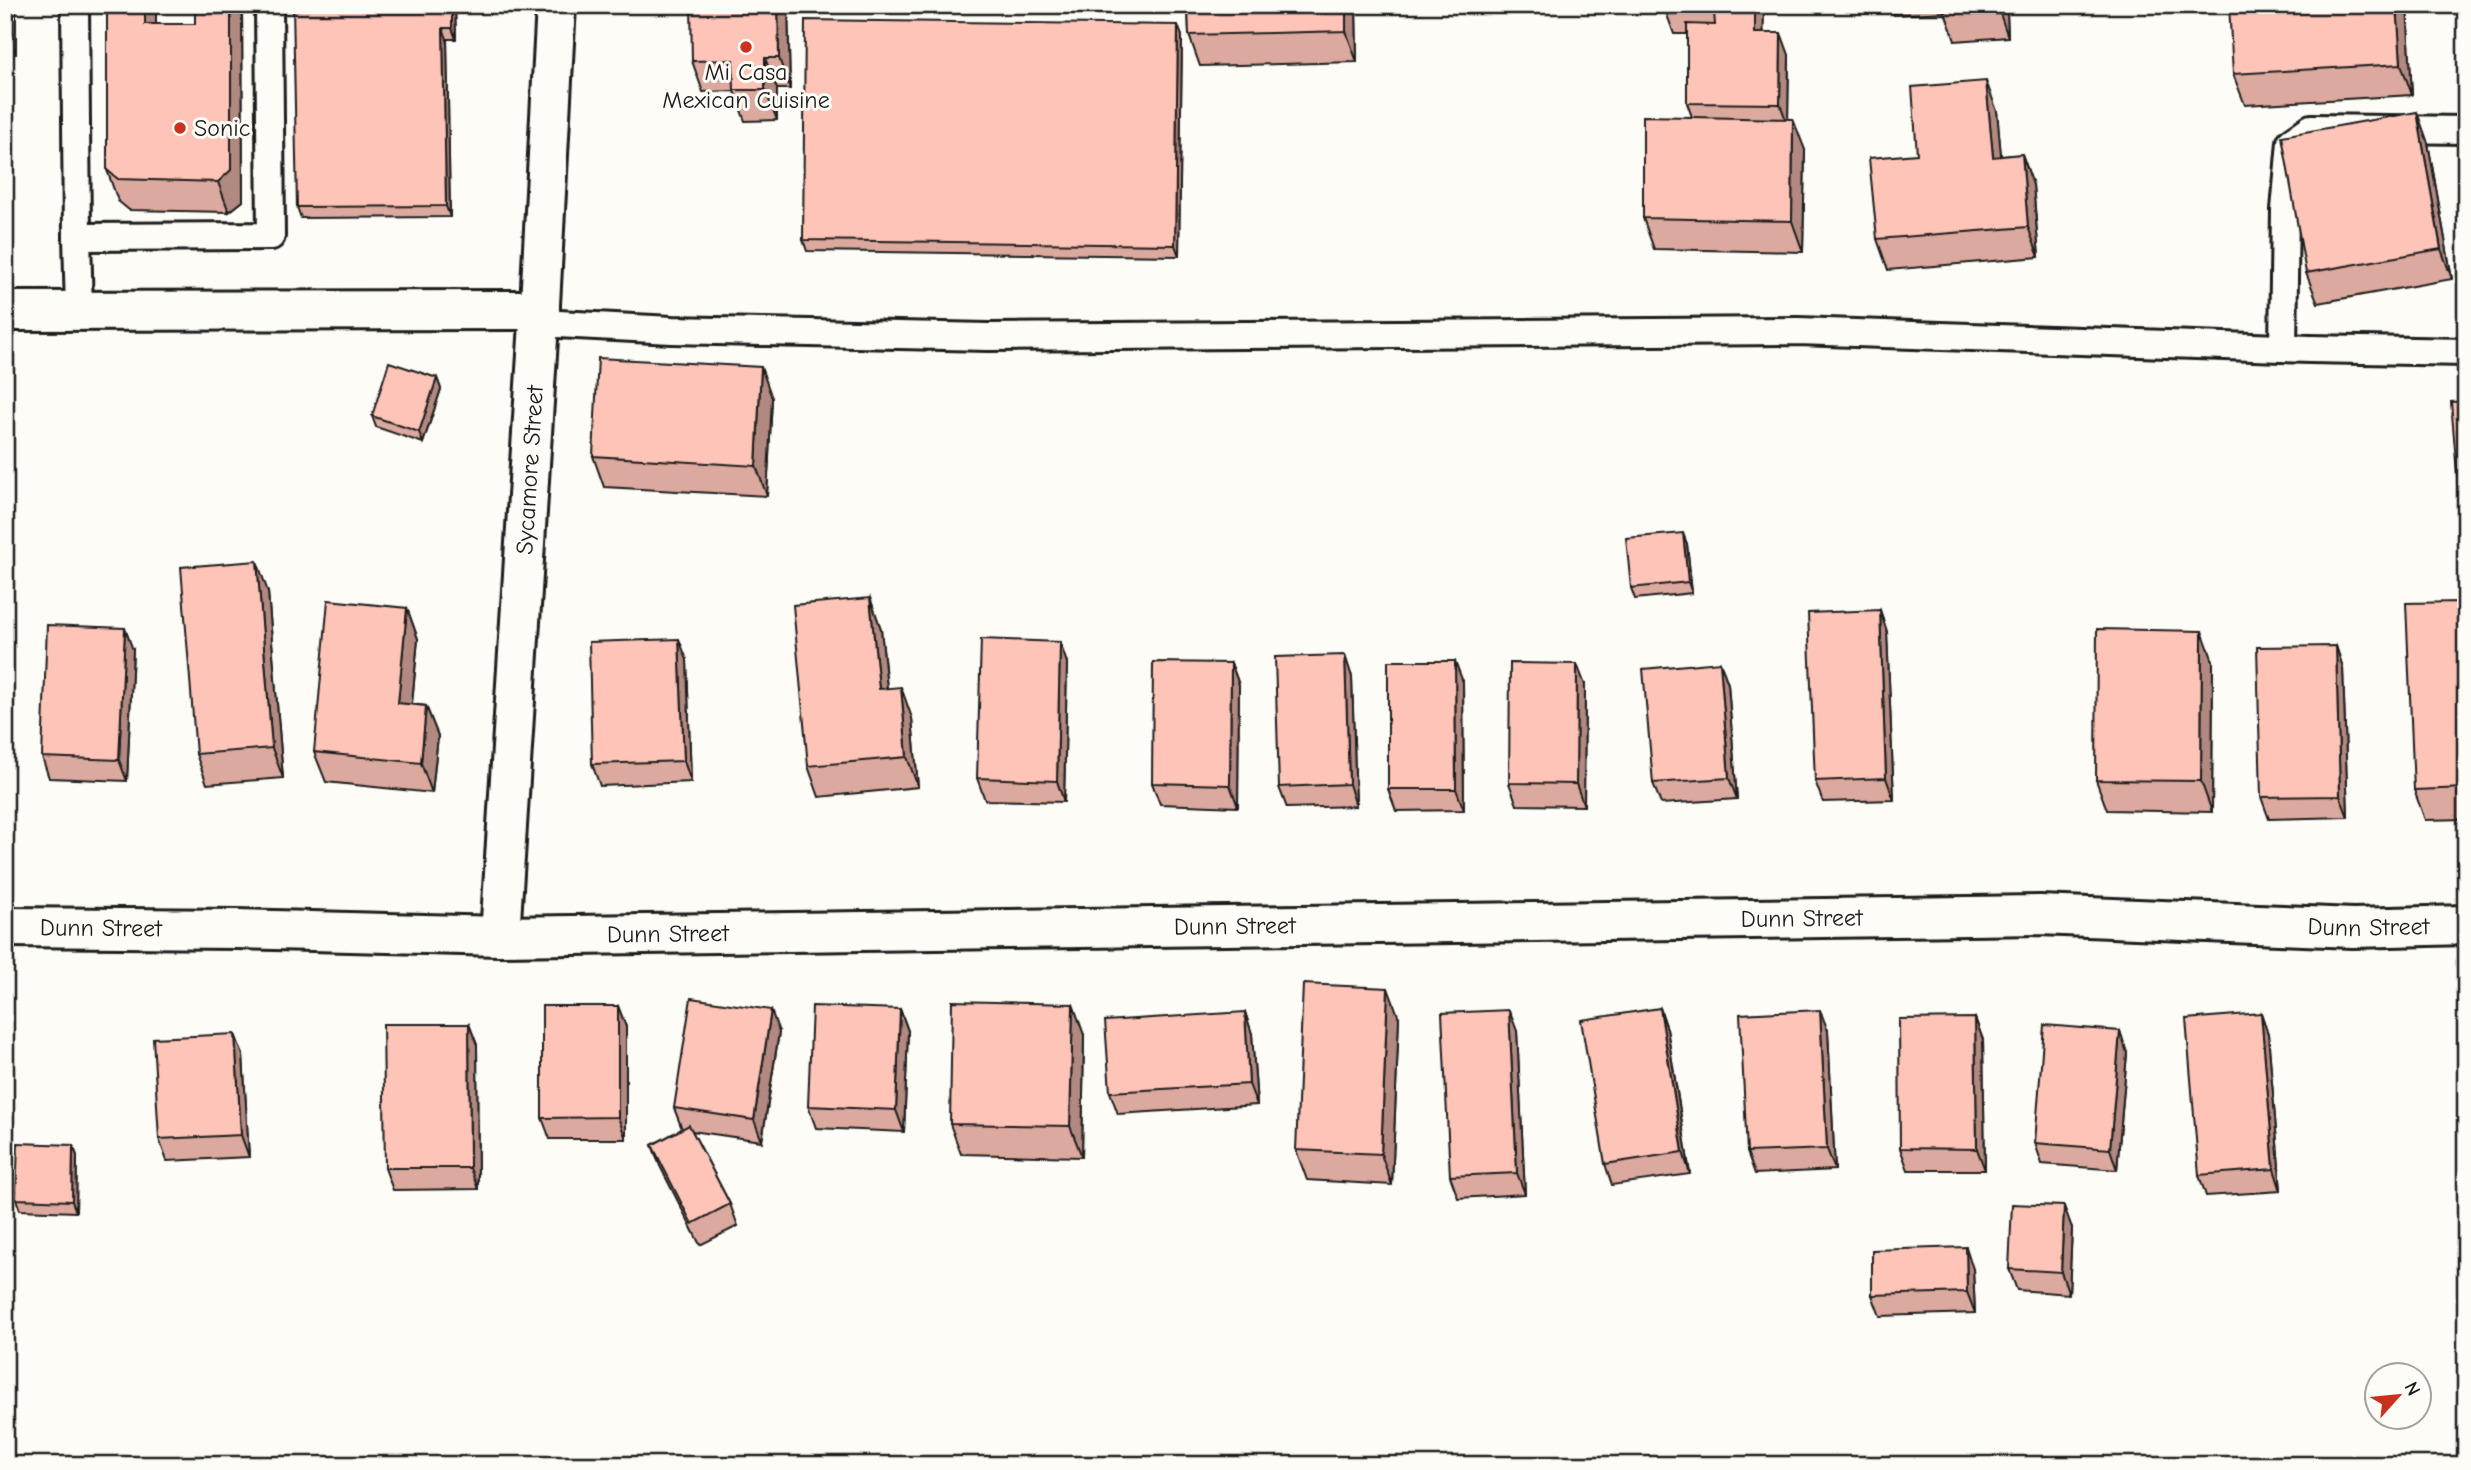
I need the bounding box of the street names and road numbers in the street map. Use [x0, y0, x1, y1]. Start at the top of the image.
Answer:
street label: Sycamore Street [510, 383, 549, 555]
street label: Dunn Street [1741, 903, 1864, 933]
street label: Dunn Street [1174, 911, 1297, 941]
street label: Dunn Street [2307, 912, 2431, 942]
street label: Dunn Street [40, 913, 163, 942]
street label: Dunn Street [607, 919, 730, 949]

